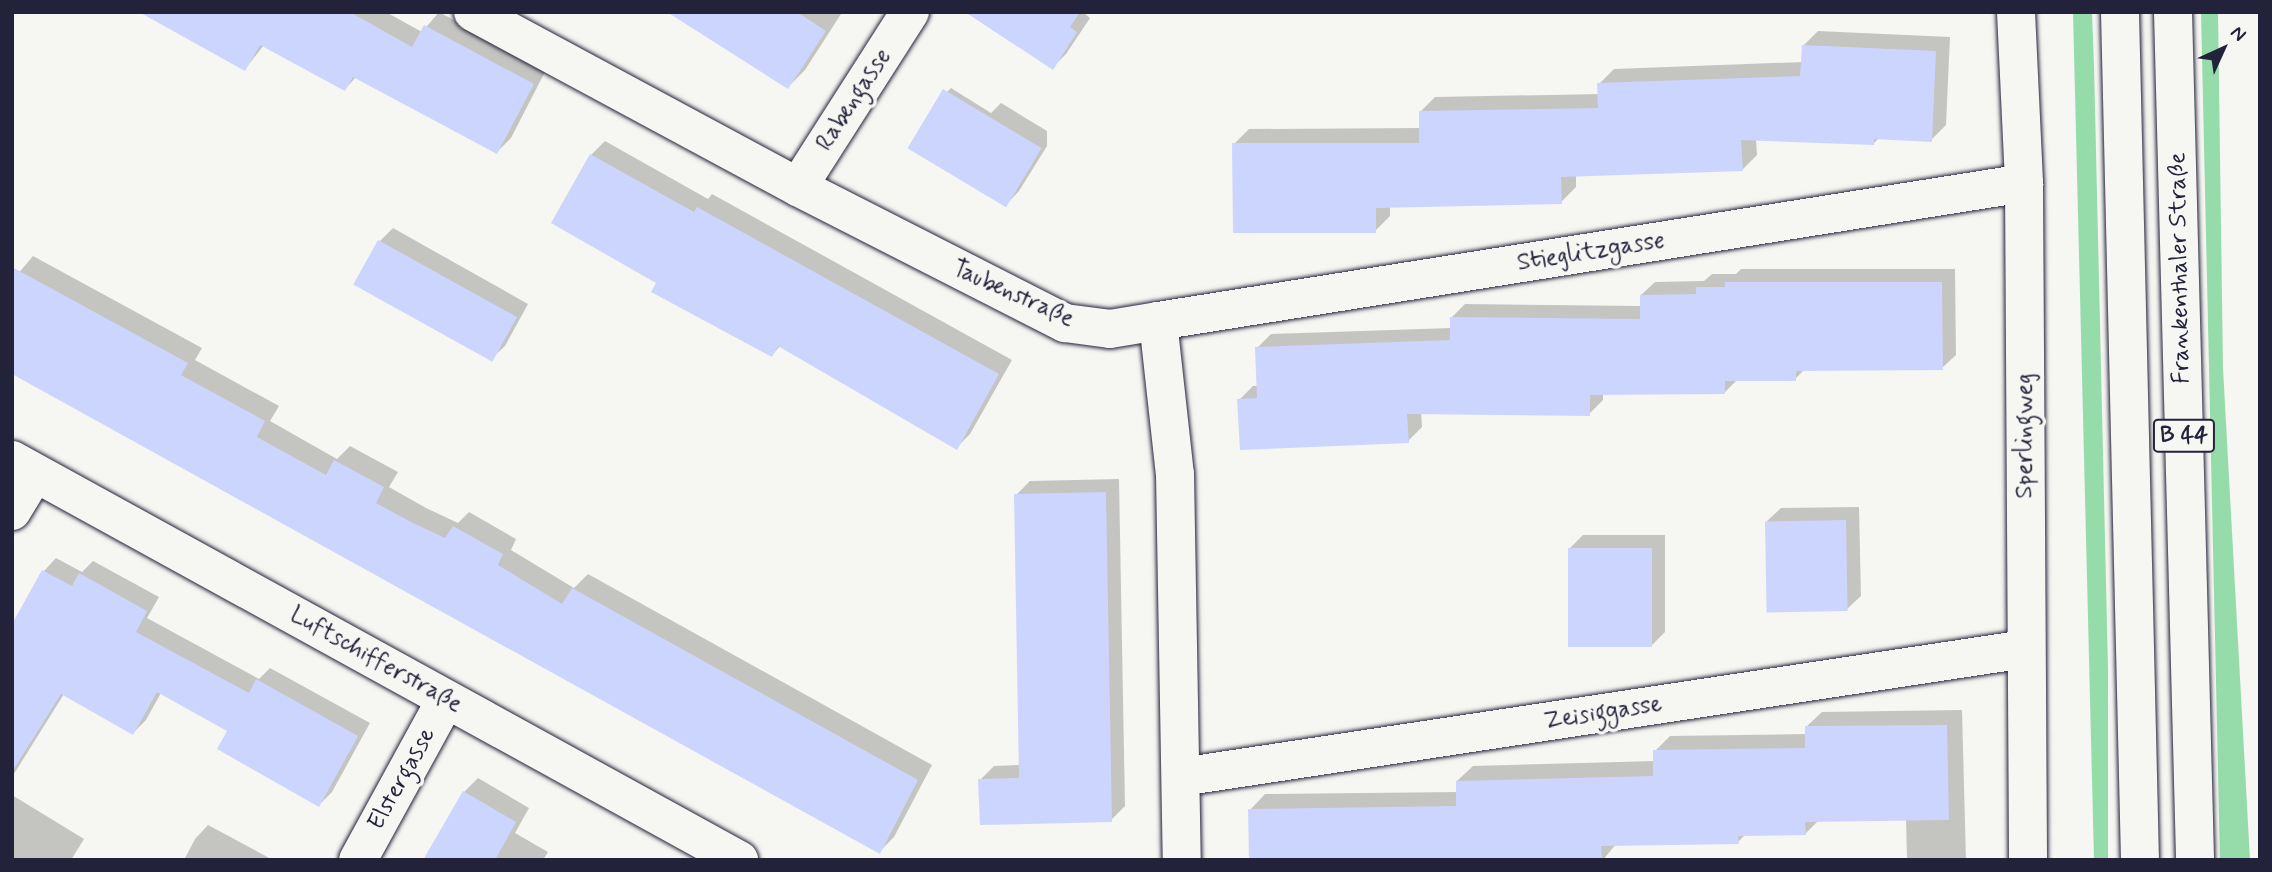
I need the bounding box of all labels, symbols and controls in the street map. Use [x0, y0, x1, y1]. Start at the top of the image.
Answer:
north arrow [2188, 14, 2258, 84]
text: N [2225, 20, 2252, 47]
street label: Rabengasse [810, 44, 898, 156]
street label: Frankenthaler Straße [2164, 154, 2196, 382]
street label: Stieglitzgasse [1515, 226, 1667, 278]
street label: Taubenstraße [948, 254, 1078, 334]
street label: Sperlingweg [2011, 373, 2039, 499]
road number: B 44 [2152, 416, 2216, 456]
street label: Luftschifferstraße [285, 601, 467, 719]
street label: Zeisiggasse [1542, 689, 1664, 737]
street label: Elstergasse [362, 723, 442, 835]

